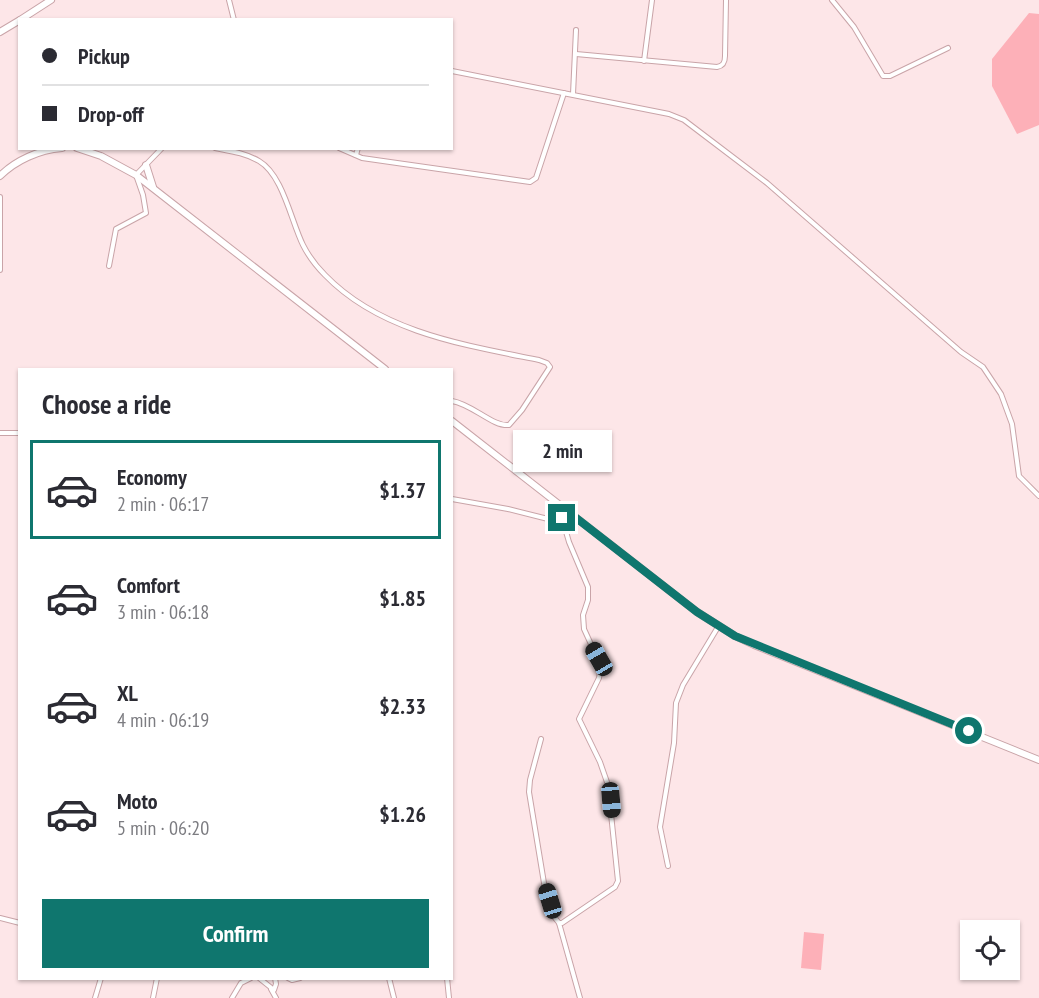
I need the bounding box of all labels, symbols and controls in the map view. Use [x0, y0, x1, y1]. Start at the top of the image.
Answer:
text: Pickup [78, 42, 130, 70]
text: Drop-off [78, 100, 144, 128]
text: Choose a ride [42, 387, 171, 421]
callout: 2 min [512, 431, 612, 473]
text: 2 min [542, 438, 583, 464]
icon: car [45, 463, 99, 517]
text: Economy [117, 463, 187, 491]
text: $1.37 [379, 476, 426, 504]
text: 2 min · 06:17 [117, 491, 209, 517]
route end [548, 504, 575, 531]
icon: car [45, 571, 99, 625]
text: Comfort [117, 571, 180, 599]
text: $1.85 [379, 584, 426, 612]
text: 3 min · 06:18 [117, 599, 209, 625]
car [582, 639, 616, 679]
icon: car [45, 679, 99, 733]
text: XL [117, 679, 138, 707]
text: $2.33 [379, 692, 426, 720]
text: 4 min · 06:19 [117, 707, 209, 733]
route start [955, 717, 982, 744]
car [600, 781, 622, 819]
icon: car [45, 787, 99, 841]
text: Moto [117, 787, 158, 815]
text: $1.26 [379, 800, 426, 828]
text: 5 min · 06:20 [117, 815, 209, 841]
car [536, 881, 564, 921]
button: Confirm [42, 899, 429, 968]
map controls [960, 920, 1020, 980]
button: locate [960, 920, 1020, 980]

